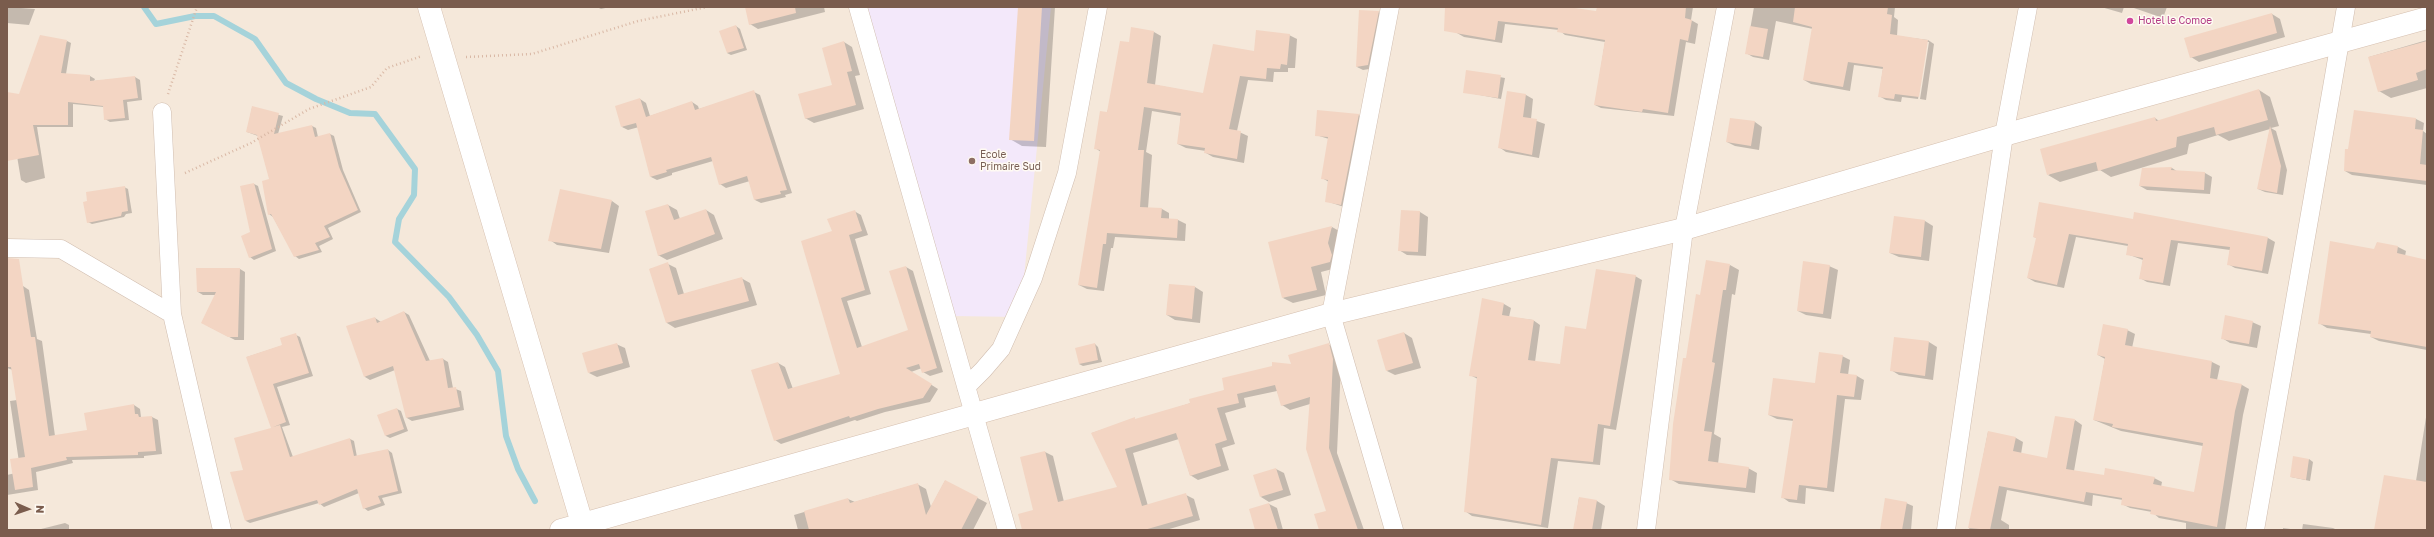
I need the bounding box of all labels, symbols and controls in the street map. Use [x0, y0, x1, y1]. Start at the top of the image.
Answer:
place label: Hotel le Comoe [2138, 15, 2212, 27]
marker: Hotel le Comoe [2125, 16, 2135, 26]
place label: Ecole Primaire Sud [980, 149, 1041, 172]
marker: Ecole Primaire Sud [967, 156, 977, 166]
north arrow [8, 489, 48, 529]
text: N [34, 505, 47, 514]

